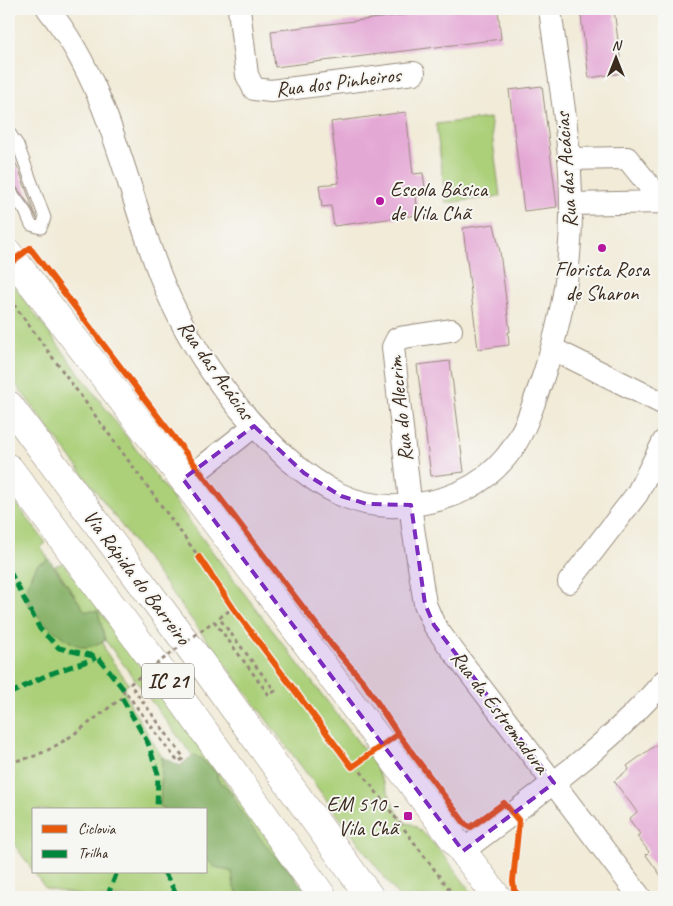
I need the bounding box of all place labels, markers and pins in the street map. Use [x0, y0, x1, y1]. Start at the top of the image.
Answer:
place label: Escola Básica de Vila Chã [390, 176, 489, 226]
marker: Escola Básica de Vila Chã [374, 195, 386, 207]
marker: Florista Rosa de Sharon [596, 242, 608, 254]
place label: Florista Rosa de Sharon [555, 256, 651, 306]
place label: EM 510 - Vila Chã [326, 791, 401, 841]
marker: EM 510 - Vila Chã [402, 810, 414, 822]

